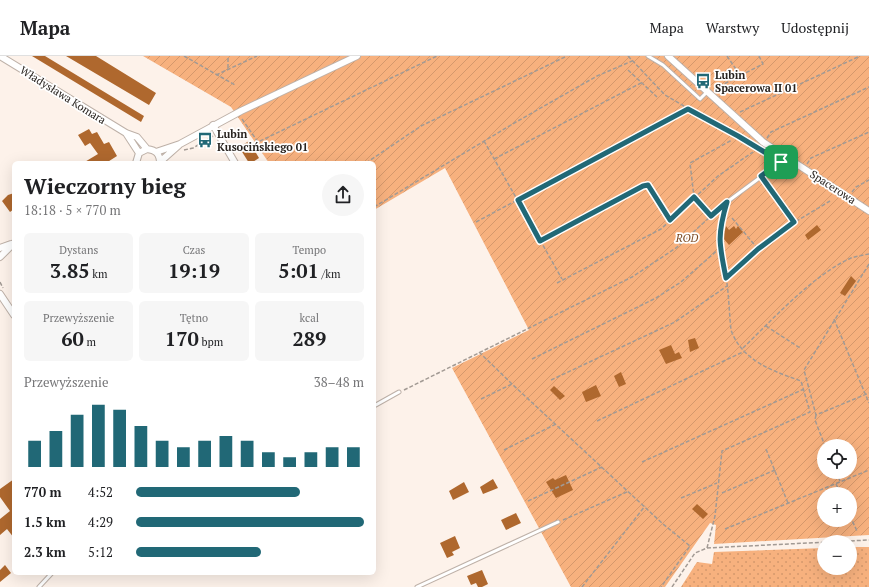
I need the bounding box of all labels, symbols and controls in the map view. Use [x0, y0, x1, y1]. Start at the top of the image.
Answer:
text: Mapa [20, 15, 70, 40]
text: Mapa [650, 18, 684, 37]
text: Warstwy [706, 18, 759, 37]
text: Udostępnij [781, 18, 849, 37]
street label: Władysława Komara [17, 63, 109, 127]
place label: Lubin Spacerowa II 01 [715, 68, 797, 95]
bus stop icon: Lubin Spacerowa II 01 [694, 72, 712, 90]
place label: Lubin Kusocińskiego 01 [217, 127, 308, 154]
bus stop icon: Lubin Kusocińskiego 01 [196, 131, 214, 149]
pin [764, 145, 798, 179]
icon: arrive [770, 151, 792, 173]
street label: Spacerowa [807, 167, 859, 207]
text: Wieczorny bieg [24, 171, 186, 200]
button: share [322, 174, 364, 216]
text: 18:18 · 5 × 770 m [24, 201, 121, 219]
park label: ROD [675, 231, 698, 245]
text: Dystans [59, 243, 98, 257]
text: Czas [183, 243, 205, 257]
text: Tempo [293, 243, 326, 257]
text: 3.85 [50, 257, 90, 284]
text: 19:19 [168, 257, 220, 284]
text: 5:01 [278, 257, 319, 284]
text: km [90, 267, 108, 281]
text: /km [319, 267, 341, 281]
text: Przewyższenie [43, 311, 114, 325]
text: Tętno [180, 311, 208, 325]
text: kcal [300, 311, 319, 325]
text: 60 [61, 325, 84, 352]
text: 170 [165, 325, 199, 352]
text: 289 [292, 325, 326, 352]
text: m [84, 335, 96, 349]
text: bpm [199, 335, 223, 349]
text: Przewyższenie [24, 373, 108, 391]
text: 38–48 m [314, 373, 364, 391]
map controls [817, 439, 857, 575]
button: locate [817, 439, 857, 479]
text: 770 m [24, 483, 62, 501]
text: 4:52 [88, 483, 113, 501]
button: + [817, 487, 857, 527]
text: 1.5 km [24, 513, 66, 531]
text: 4:29 [88, 513, 113, 531]
button: − [817, 535, 857, 575]
text: 2.3 km [24, 543, 66, 561]
text: 5:12 [88, 543, 113, 561]

